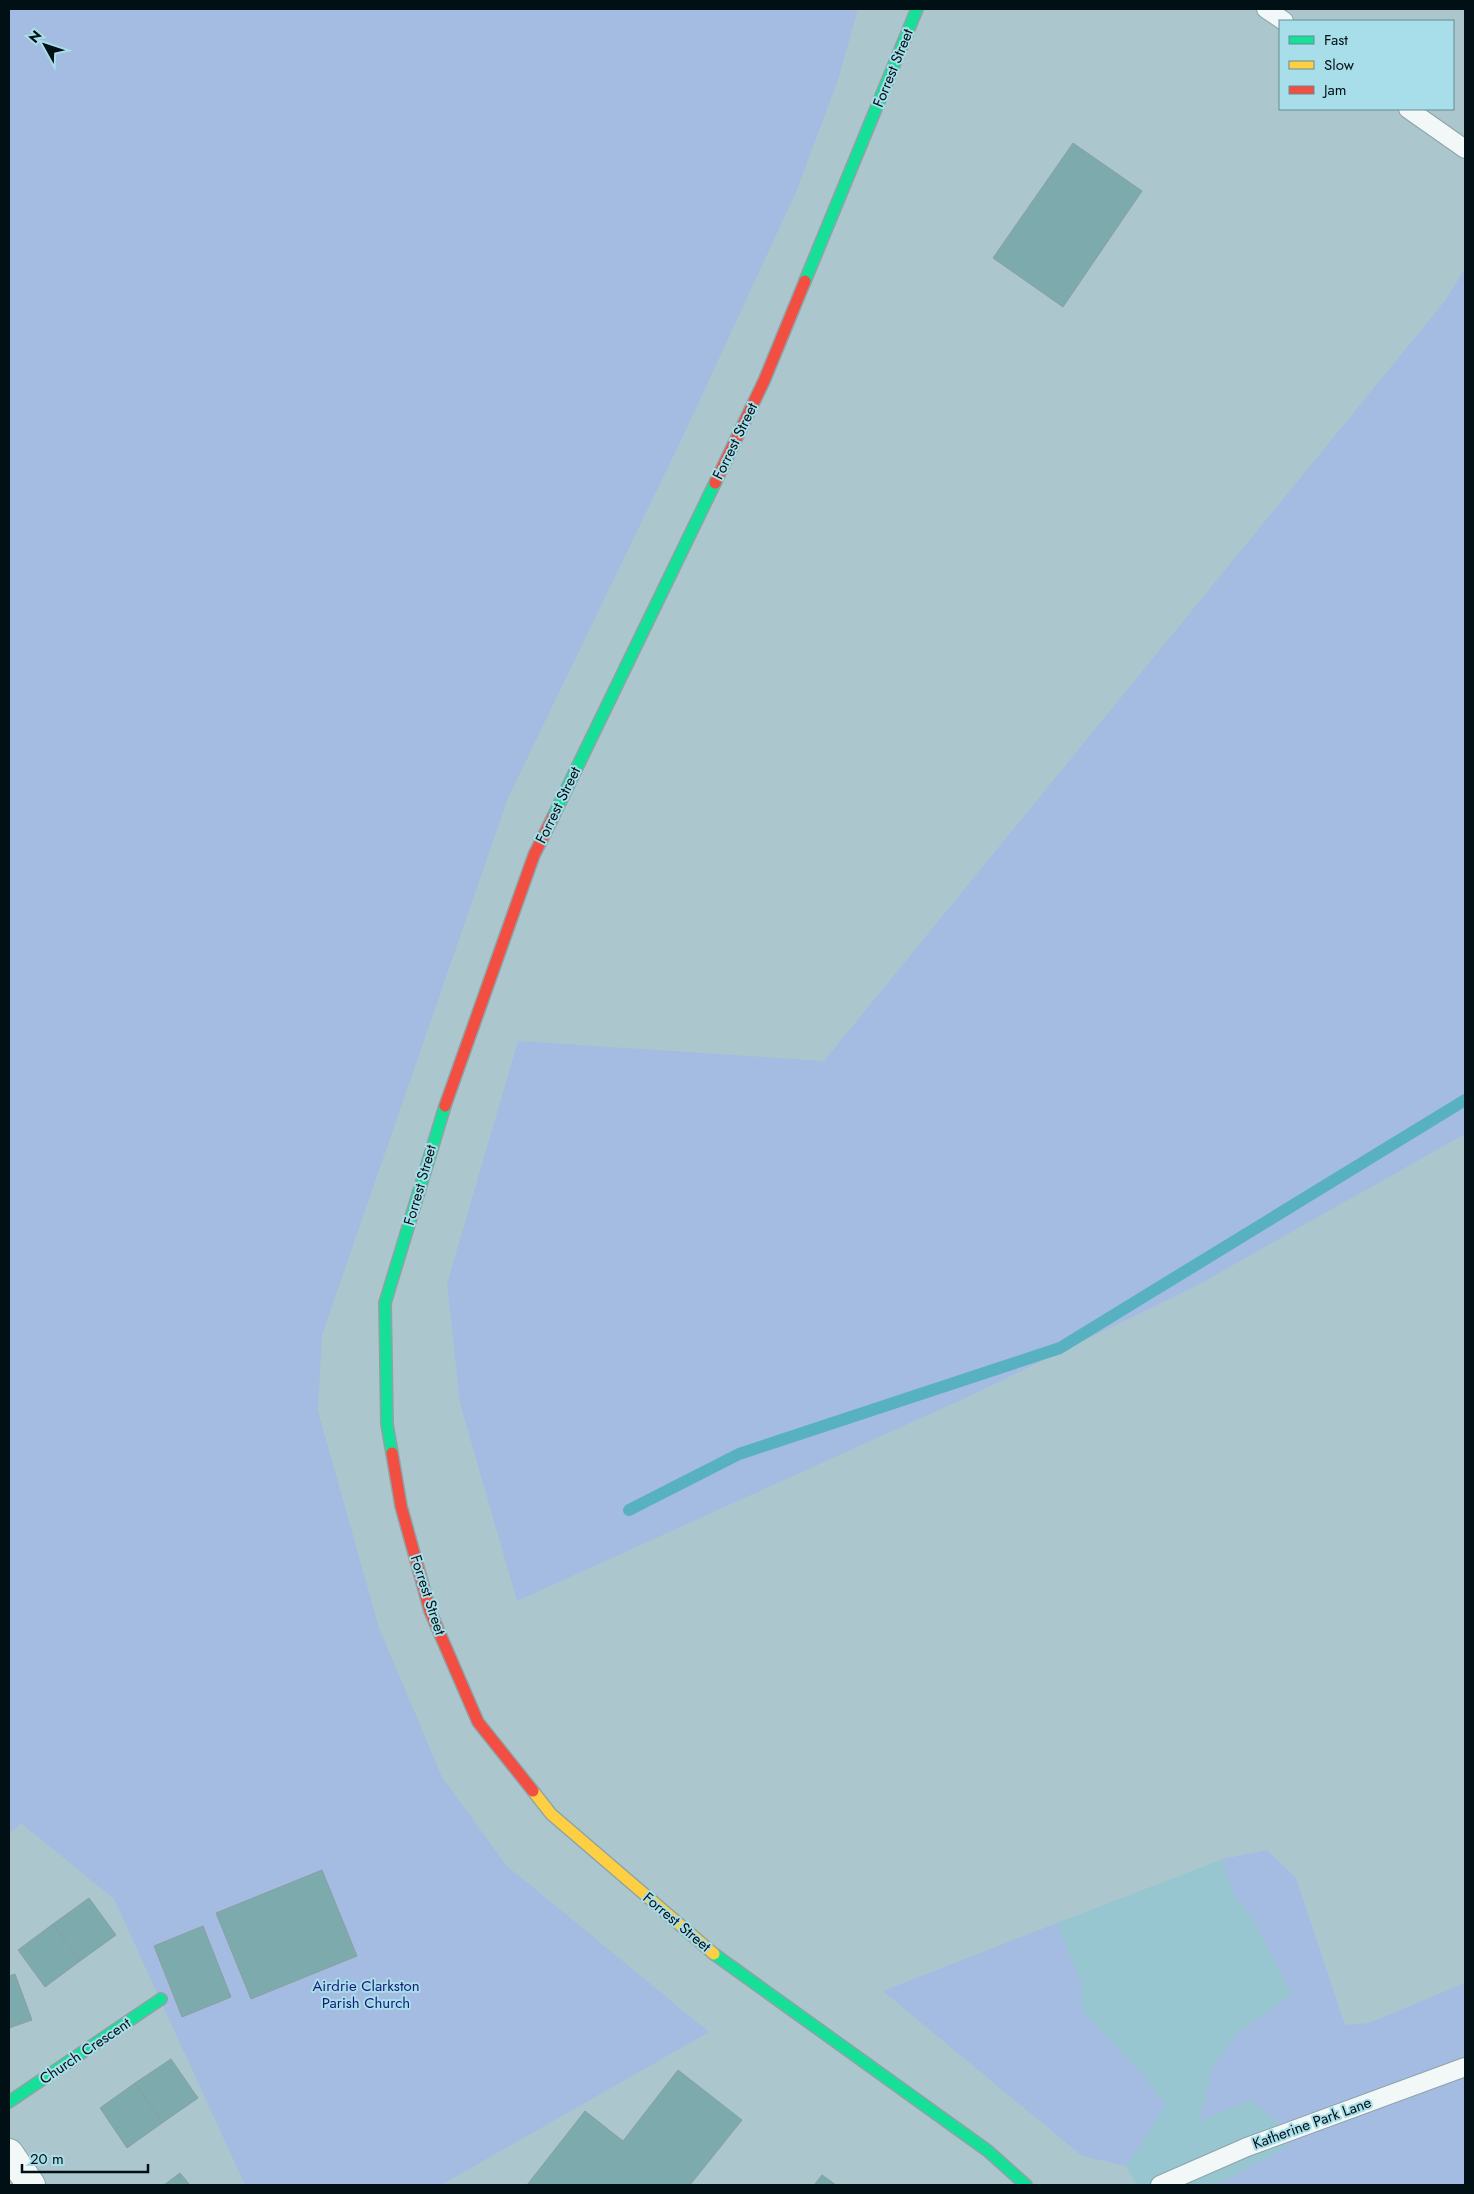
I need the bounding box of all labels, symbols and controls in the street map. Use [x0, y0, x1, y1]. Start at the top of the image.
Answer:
north arrow [20, 20, 70, 70]
legend [1279, 20, 1454, 110]
street label: Forrest Street [867, 25, 919, 111]
text: N [24, 26, 46, 47]
text: Fast [1324, 29, 1348, 51]
text: Slow [1324, 54, 1355, 76]
text: Jam [1322, 79, 1347, 101]
street label: Forrest Street [707, 399, 763, 483]
street label: Forrest Street [530, 763, 586, 847]
street label: Forrest Street [398, 1142, 442, 1228]
street label: Forrest Street [405, 1552, 451, 1638]
street label: Forrest Street [638, 1887, 716, 1957]
park label: Airdrie Clarkston Parish Church [312, 1975, 420, 2014]
street label: Church Crescent [35, 2012, 135, 2090]
street label: Katherine Park Lane [1250, 2091, 1375, 2155]
scale bar [22, 2142, 149, 2174]
text: 20 m [30, 2148, 64, 2170]

